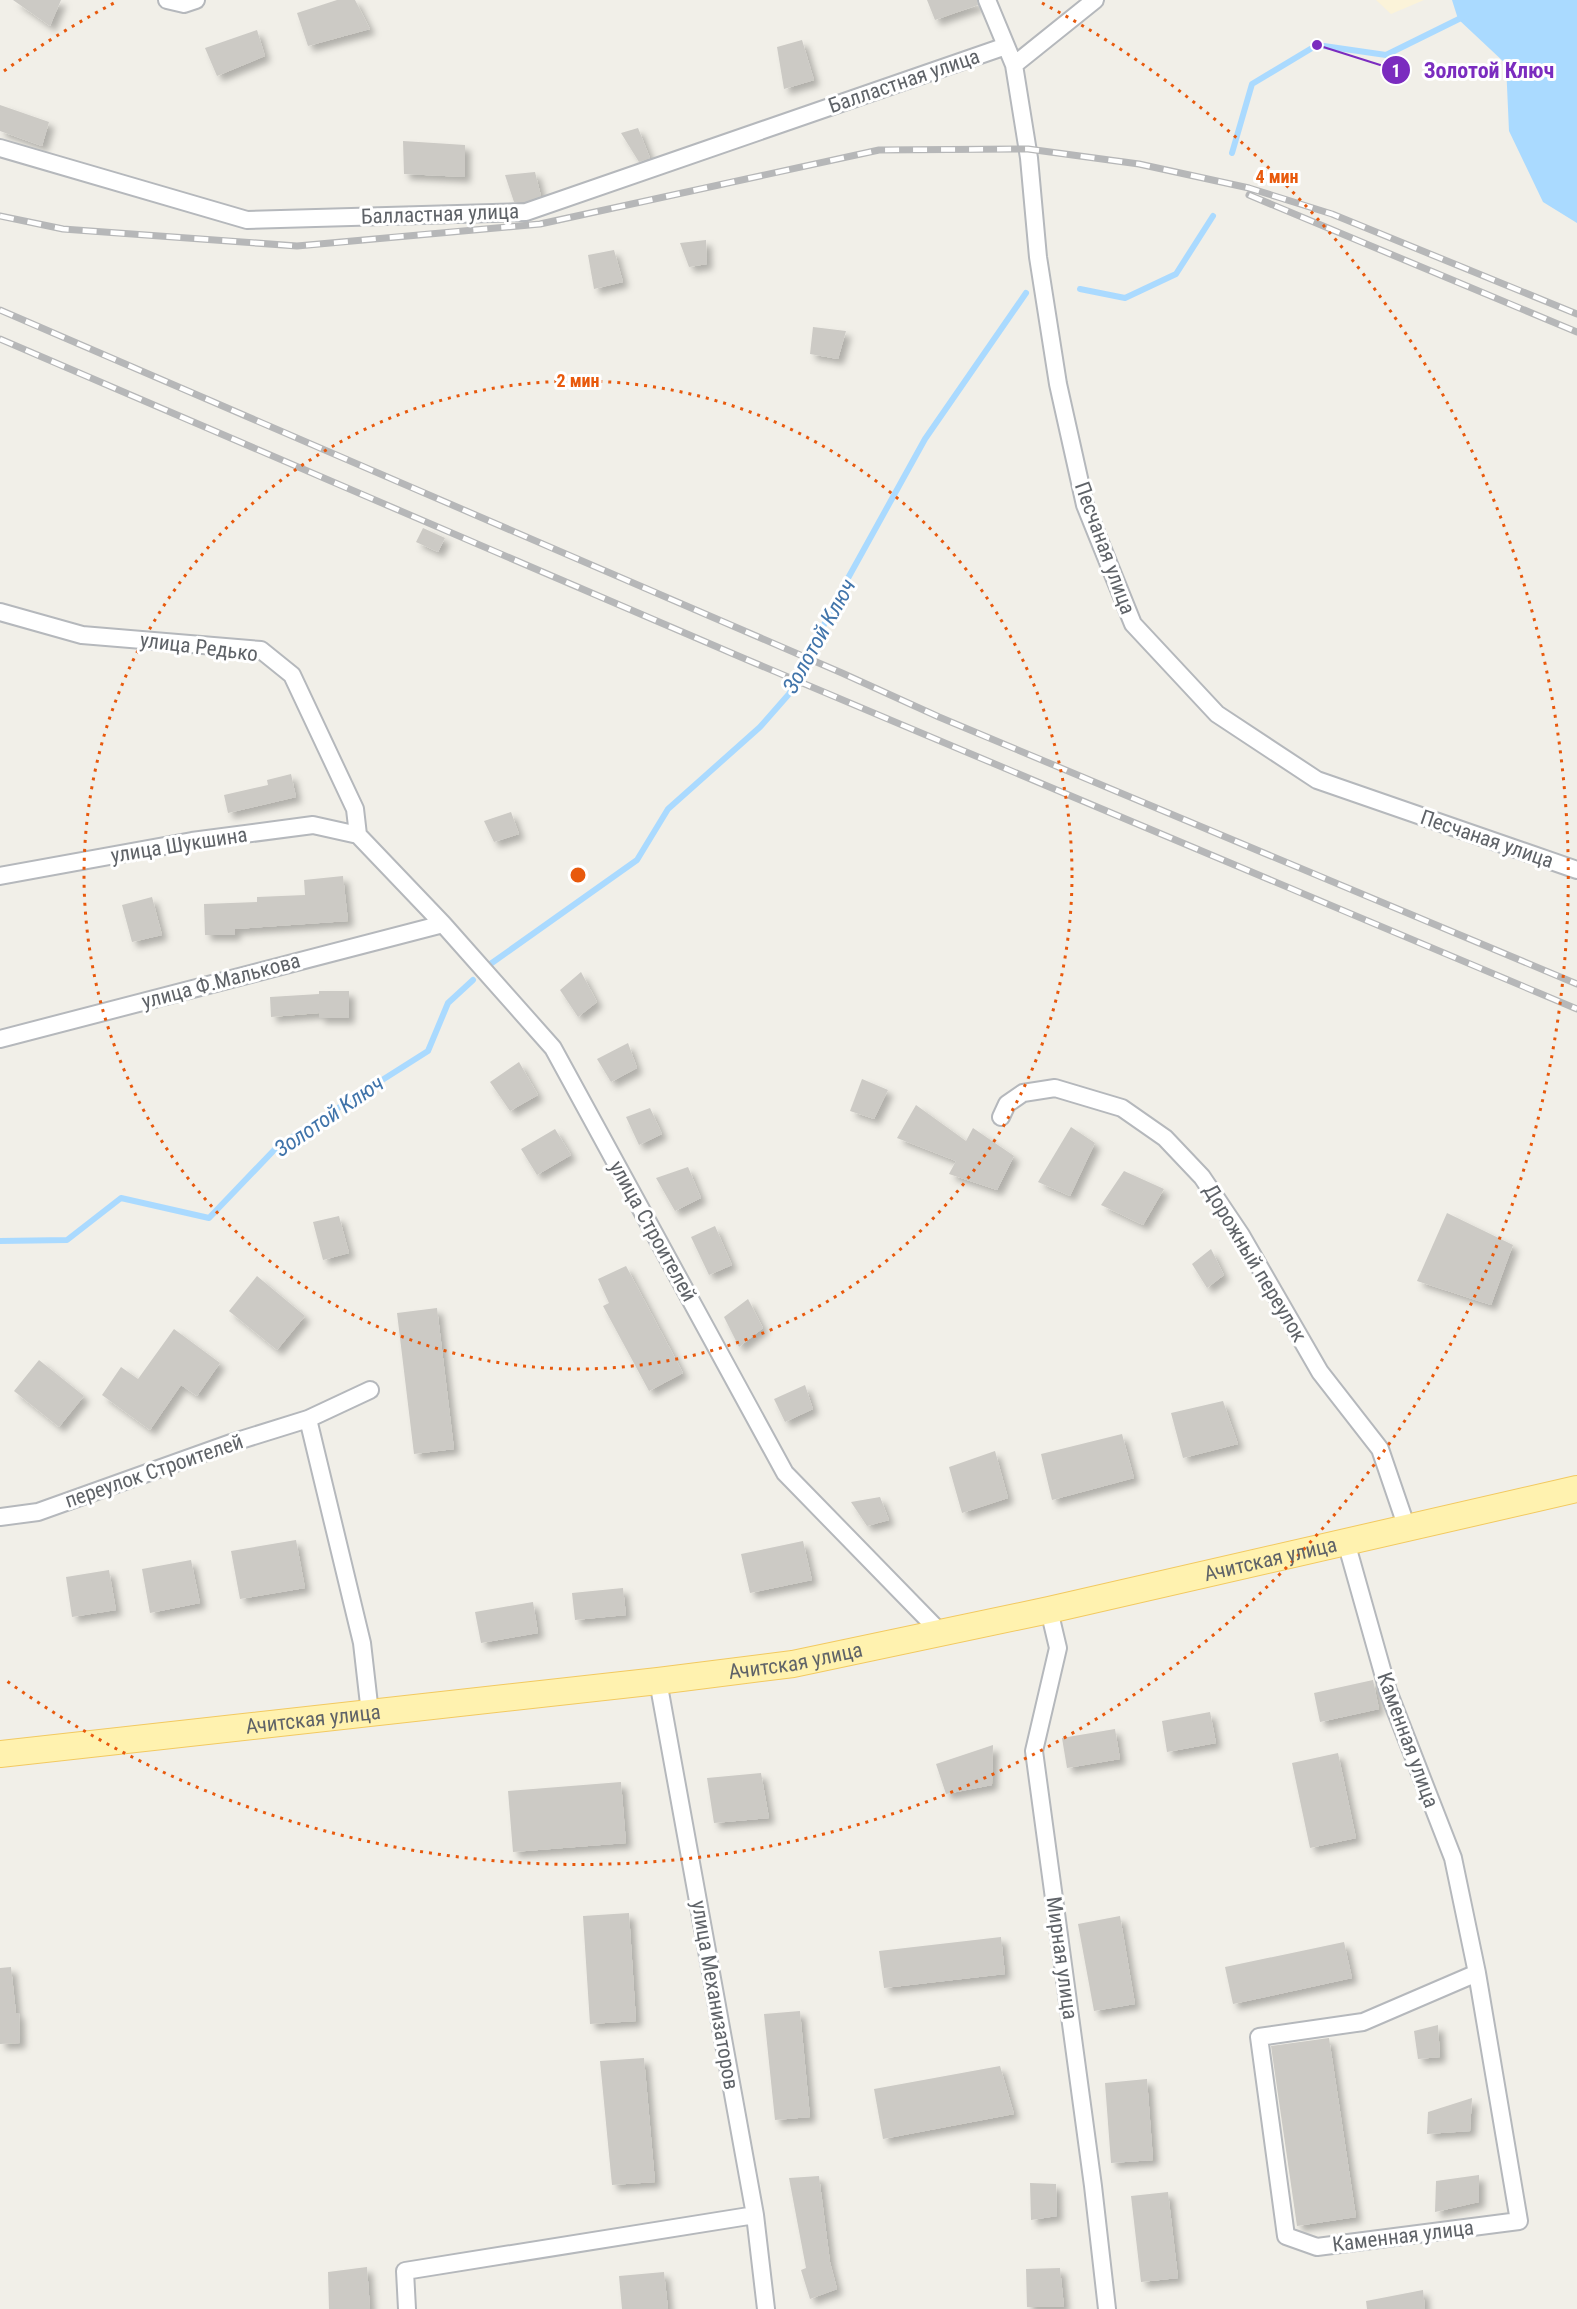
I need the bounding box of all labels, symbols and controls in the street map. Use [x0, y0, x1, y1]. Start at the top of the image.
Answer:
street label: Балластная улица [825, 44, 983, 118]
callout: Золотой Ключ [1381, 50, 1566, 90]
text: Золотой Ключ [1424, 58, 1554, 83]
text: 1 [1391, 60, 1401, 81]
text: 4 мин [1255, 166, 1299, 187]
street label: Балластная улица [361, 199, 519, 229]
text: 2 мин [556, 370, 600, 391]
street label: Песчаная улица [1070, 478, 1140, 618]
water label: Золотой Ключ [777, 575, 861, 697]
street label: улица Редько [139, 628, 259, 666]
street label: Песчаная улица [1417, 805, 1557, 873]
street label: улица Шукшина [109, 822, 249, 868]
centre of rings [568, 865, 588, 885]
street label: улица Ф.Малькова [139, 948, 303, 1014]
water label: Золотой Ключ [270, 1070, 388, 1162]
street label: улица Строителей [604, 1156, 702, 1306]
street label: Дорожный переулок [1198, 1180, 1312, 1346]
street label: переулок Строителей [62, 1429, 246, 1513]
street label: Ачитская улица [1202, 1532, 1339, 1586]
street label: Ачитская улица [727, 1638, 865, 1684]
street label: Каменная улица [1372, 1669, 1444, 1811]
street label: Ачитская улица [244, 1700, 382, 1739]
street label: Мирная улица [1042, 1895, 1082, 2021]
street label: улица Механизаторов [687, 1898, 743, 2092]
street label: Каменная улица [1331, 2215, 1475, 2257]

